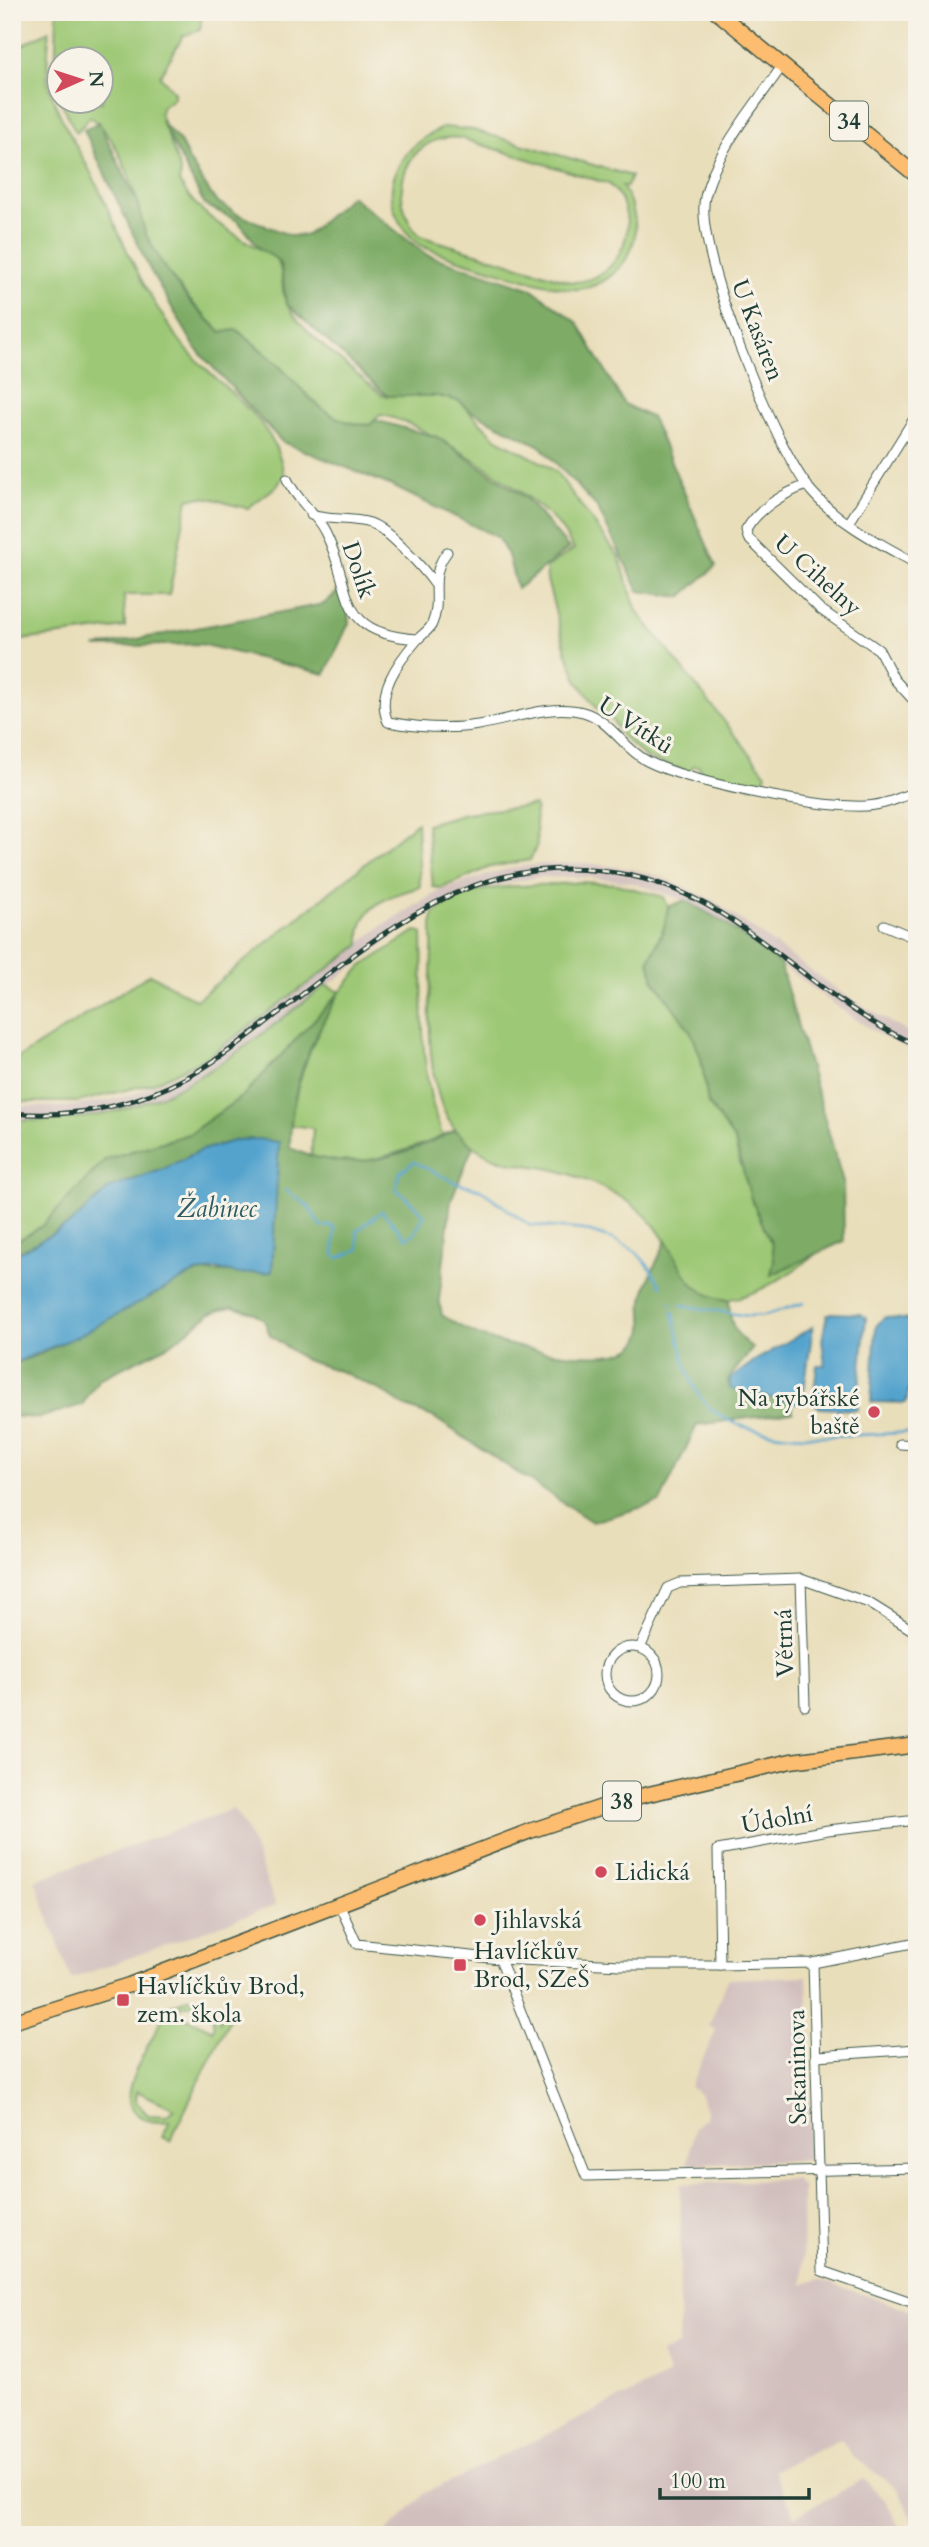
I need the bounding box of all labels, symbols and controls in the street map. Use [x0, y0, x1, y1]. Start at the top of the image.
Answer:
north arrow [46, 46, 116, 116]
text: N [83, 70, 109, 89]
road number: 34 [830, 102, 868, 140]
street label: U Kasáren [723, 275, 792, 386]
street label: U Cihelny [767, 527, 869, 624]
street label: Dolík [333, 537, 384, 603]
street label: U Vítků [592, 689, 680, 762]
water label: Žabinec [177, 1191, 257, 1226]
place label: Na rybářské baště [738, 1382, 860, 1443]
marker: Na rybářské baště [866, 1404, 882, 1420]
street label: Větrná [767, 1607, 802, 1678]
road number: 38 [603, 1782, 641, 1820]
street label: Údolní [739, 1797, 816, 1842]
place label: Lidická [615, 1856, 691, 1889]
marker: Lidická [593, 1864, 609, 1880]
place label: Jihlavská [491, 1904, 583, 1937]
marker: Jihlavská [472, 1912, 488, 1928]
place label: Havlíčkův Brod, SZeŠ [474, 1935, 589, 1996]
marker: Havlíčkův Brod, SZeŠ [452, 1957, 468, 1973]
place label: Havlíčkův Brod, zem. škola [137, 1970, 305, 2031]
marker: Havlíčkův Brod, zem. škola [115, 1992, 131, 2008]
street label: Sekaninova [780, 2008, 815, 2125]
scale bar [660, 2456, 808, 2500]
text: 100 m [670, 2467, 726, 2496]

